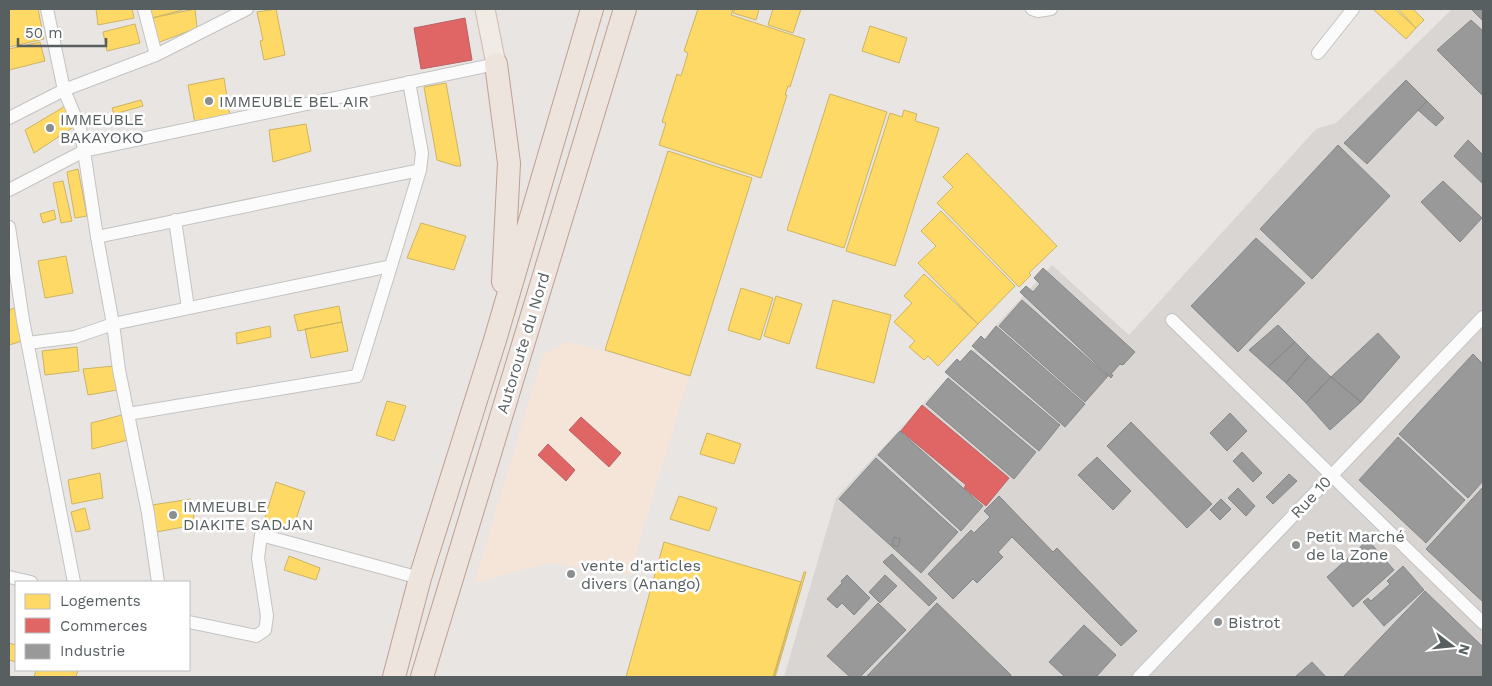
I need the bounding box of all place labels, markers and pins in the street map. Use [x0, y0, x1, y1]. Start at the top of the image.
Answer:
place label: IMMEUBLE BEL AIR [219, 92, 369, 111]
marker: IMMEUBLE BEL AIR [203, 95, 215, 107]
place label: IMMEUBLE BAKAYOKO [60, 110, 144, 147]
marker: IMMEUBLE BAKAYOKO [44, 122, 56, 134]
place label: IMMEUBLE DIAKITE SADJAN [183, 497, 314, 534]
marker: IMMEUBLE DIAKITE SADJAN [167, 509, 179, 521]
place label: Petit Marché de la Zone [1306, 527, 1405, 564]
marker: Petit Marché de la Zone [1290, 539, 1302, 551]
place label: vente d'articles divers (Anango) [581, 556, 701, 593]
marker: vente d'articles divers (Anango) [565, 568, 577, 580]
place label: Bistrot [1228, 613, 1281, 632]
marker: Bistrot [1212, 616, 1224, 628]

